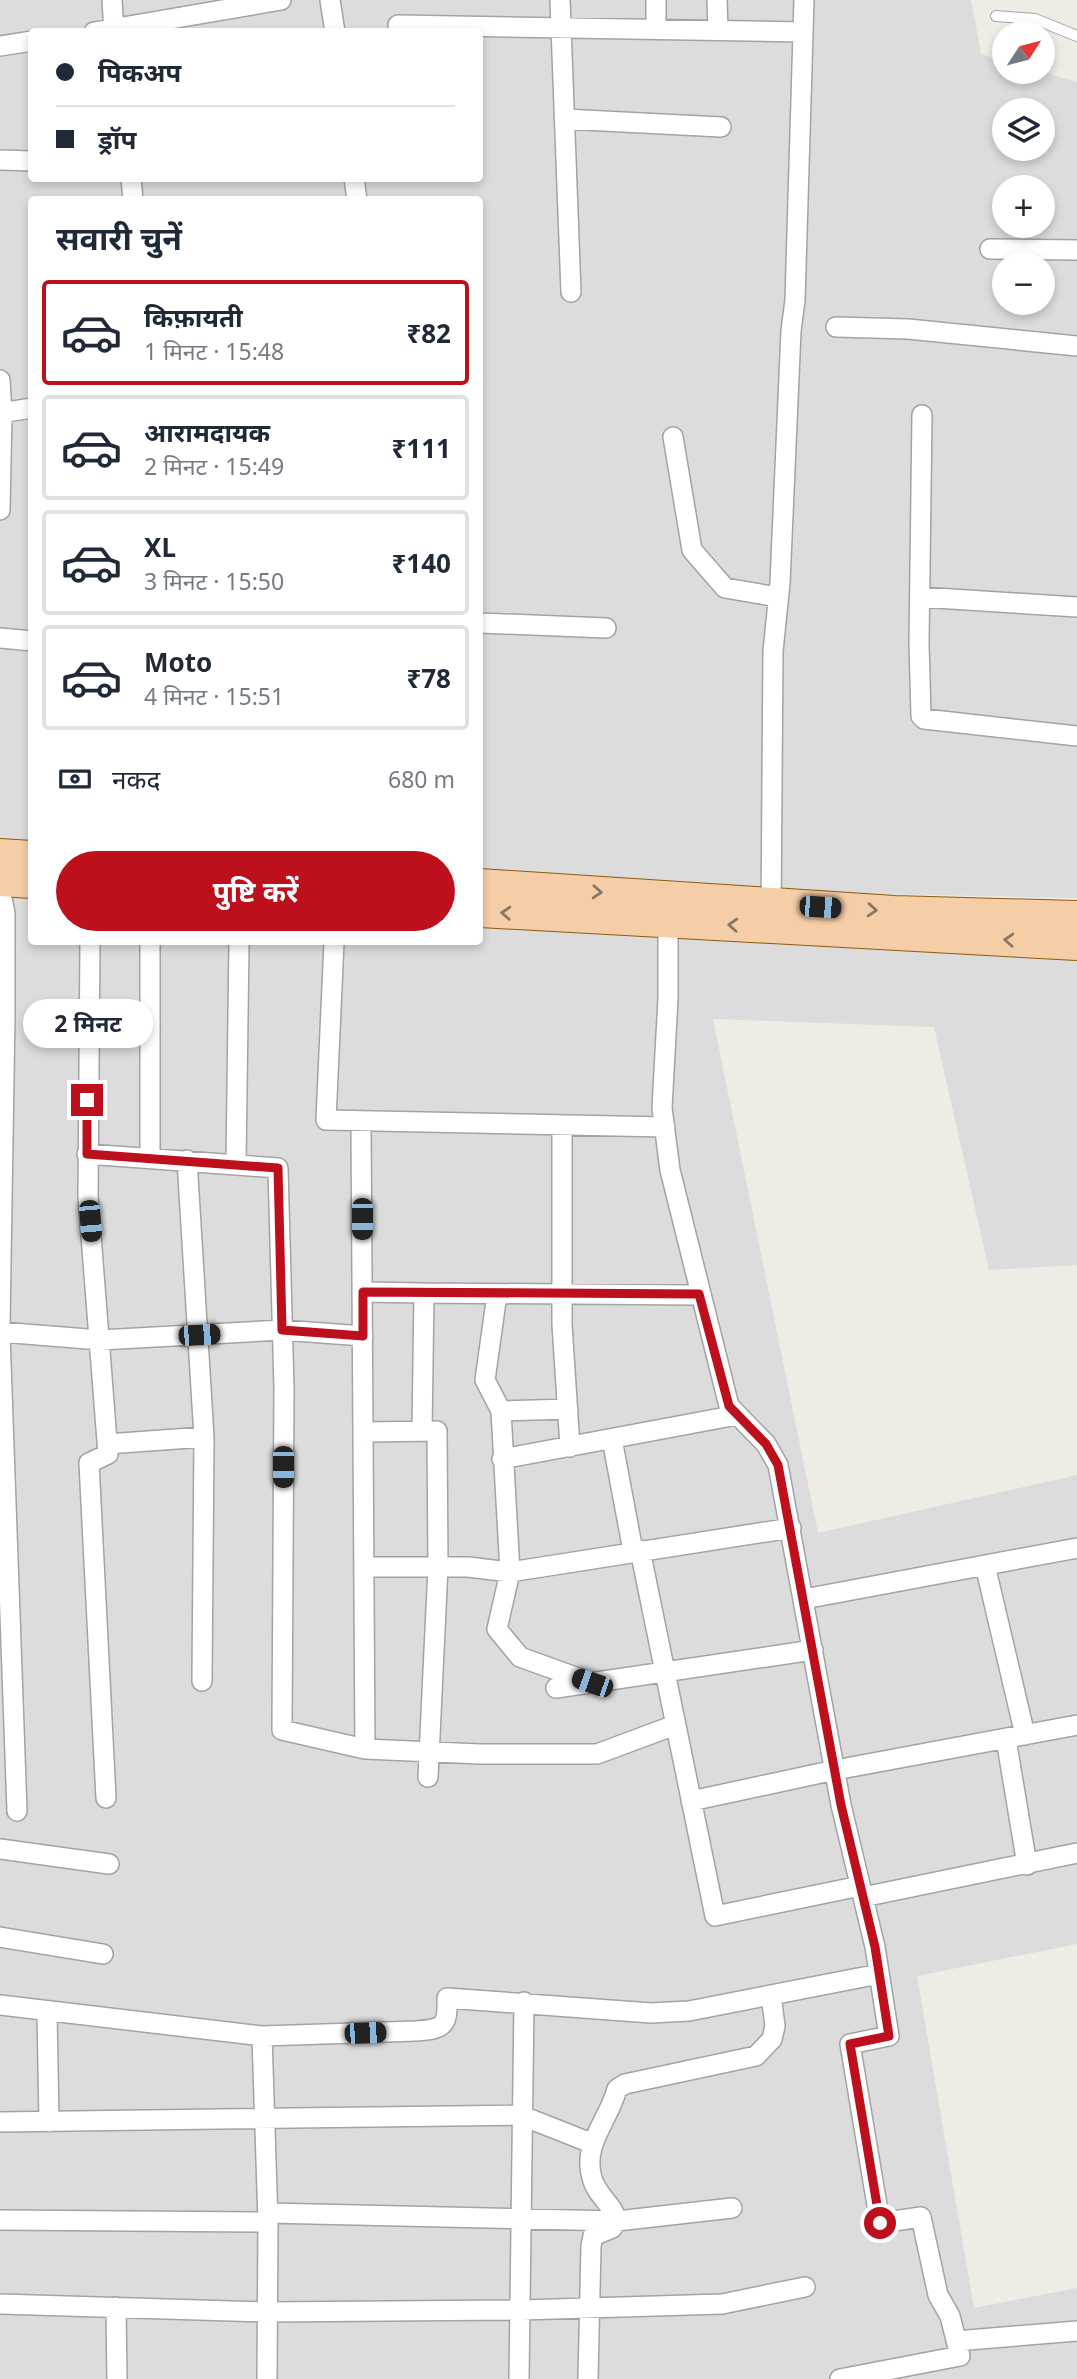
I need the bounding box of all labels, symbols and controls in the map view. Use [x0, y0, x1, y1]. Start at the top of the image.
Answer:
north arrow [992, 21, 1055, 84]
map controls [992, 21, 1055, 315]
text: पिकअप [98, 54, 181, 90]
button: layers [992, 98, 1055, 161]
text: ड्रॉप [98, 121, 136, 157]
button: + [992, 175, 1055, 238]
text: सवारी चुनें [56, 216, 182, 259]
button: − [992, 252, 1055, 315]
text: किफ़ायती [144, 299, 243, 335]
icon: car [60, 301, 123, 364]
text: ₹82 [406, 315, 451, 351]
text: 1 मिनट · 15:48 [144, 335, 284, 367]
text: आरामदायक [144, 414, 270, 450]
icon: car [60, 416, 123, 479]
text: ₹111 [392, 430, 451, 466]
text: 2 मिनट · 15:49 [144, 450, 284, 482]
text: XL [144, 529, 176, 565]
icon: car [60, 531, 123, 594]
text: ₹140 [392, 545, 451, 581]
text: 3 मिनट · 15:50 [144, 565, 284, 597]
text: Moto [144, 644, 212, 680]
icon: car [60, 646, 123, 709]
text: ₹78 [406, 660, 451, 696]
text: 4 मिनट · 15:51 [144, 680, 284, 712]
icon: cash [56, 760, 94, 798]
text: नकद [112, 761, 160, 797]
text: 680 m [388, 763, 455, 795]
button: पुष्टि करें [56, 851, 455, 931]
one-way arrow [591, 884, 602, 899]
car [799, 895, 842, 919]
one-way arrow [867, 903, 878, 918]
one-way arrow [500, 905, 511, 920]
one-way arrow [727, 918, 738, 933]
one-way arrow [1003, 933, 1014, 948]
callout: 2 मिनट [22, 998, 152, 1048]
text: 2 मिनट [54, 1007, 122, 1039]
route end [71, 1084, 103, 1116]
car [352, 1198, 373, 1240]
car [78, 1199, 103, 1243]
car [178, 1323, 221, 1347]
car [273, 1446, 294, 1488]
car [569, 1666, 616, 1700]
car [344, 2022, 387, 2044]
route start [864, 2207, 896, 2239]

